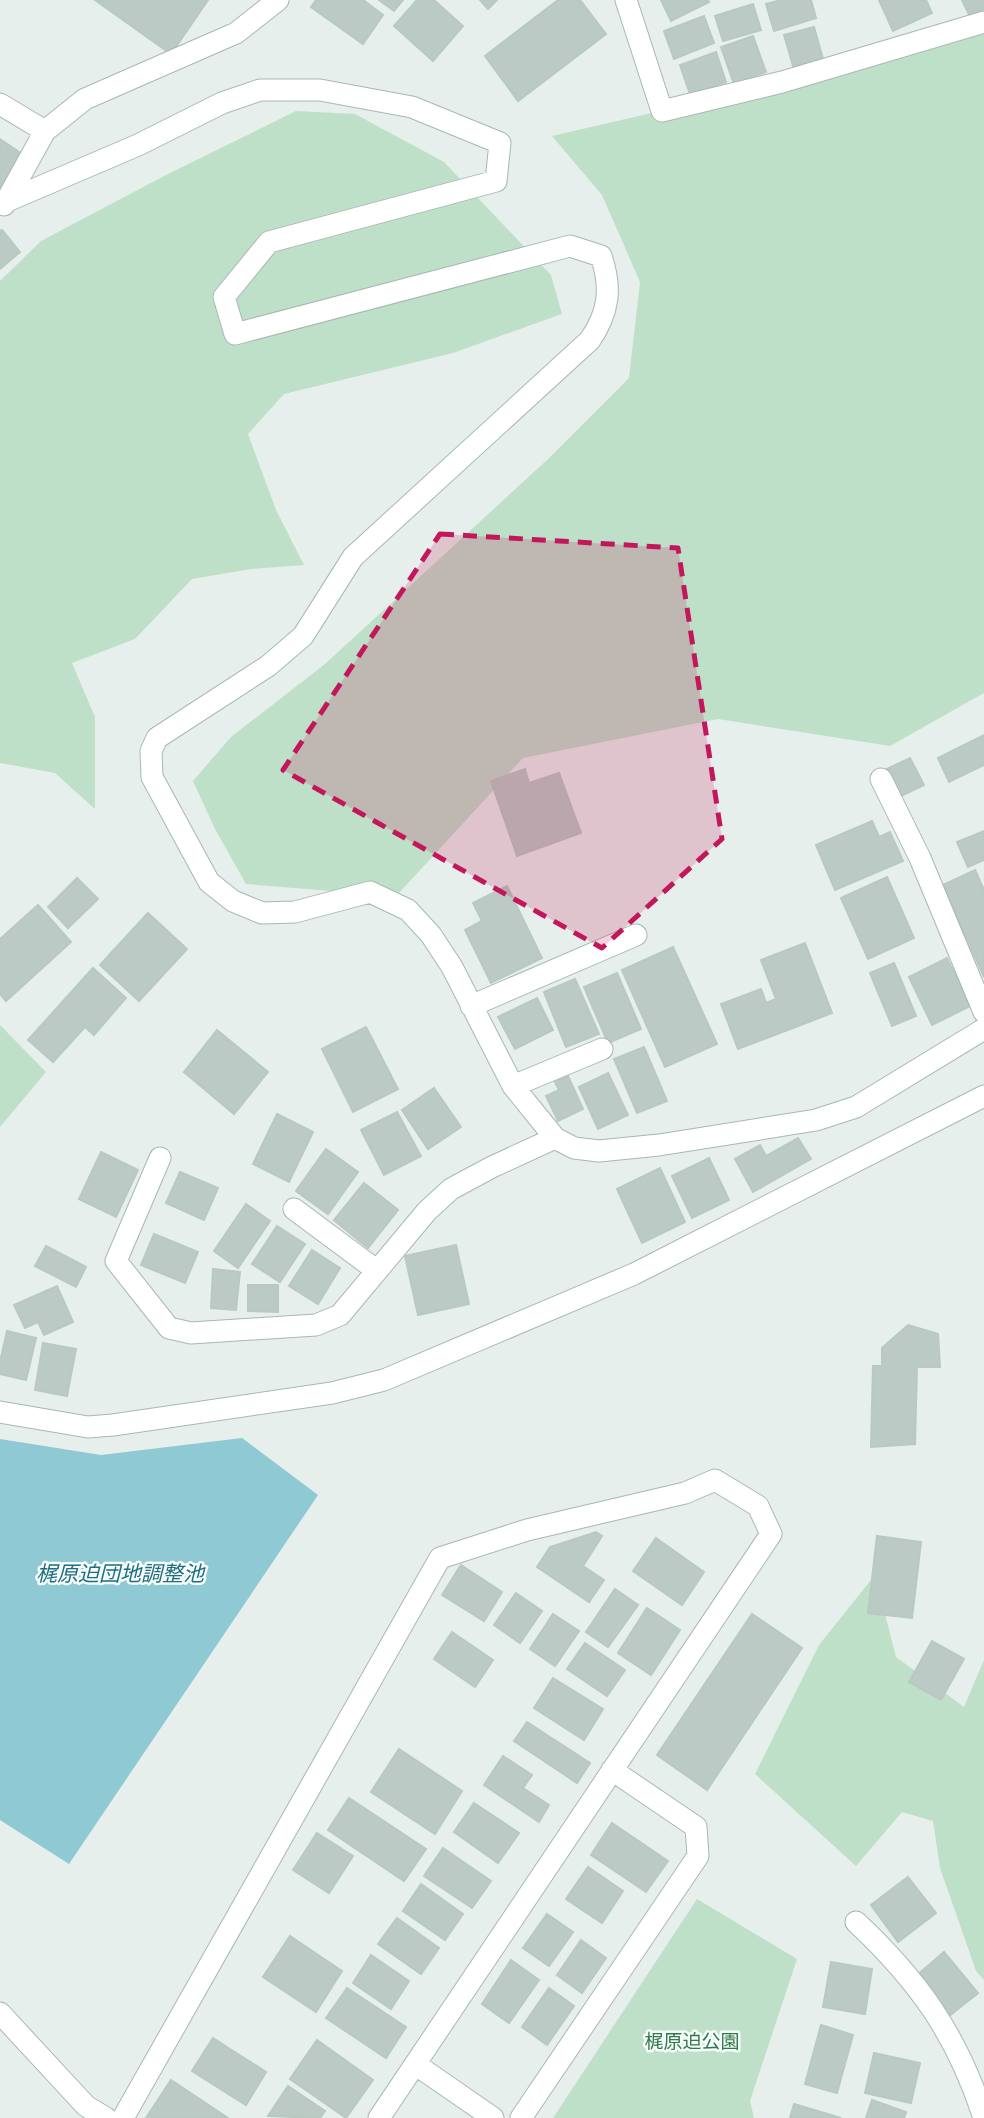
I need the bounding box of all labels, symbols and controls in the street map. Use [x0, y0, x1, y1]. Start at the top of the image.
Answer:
water label: 梶原迫団地調整池 [36, 1562, 206, 1586]
park label: 梶原迫公園 [644, 2031, 740, 2053]

